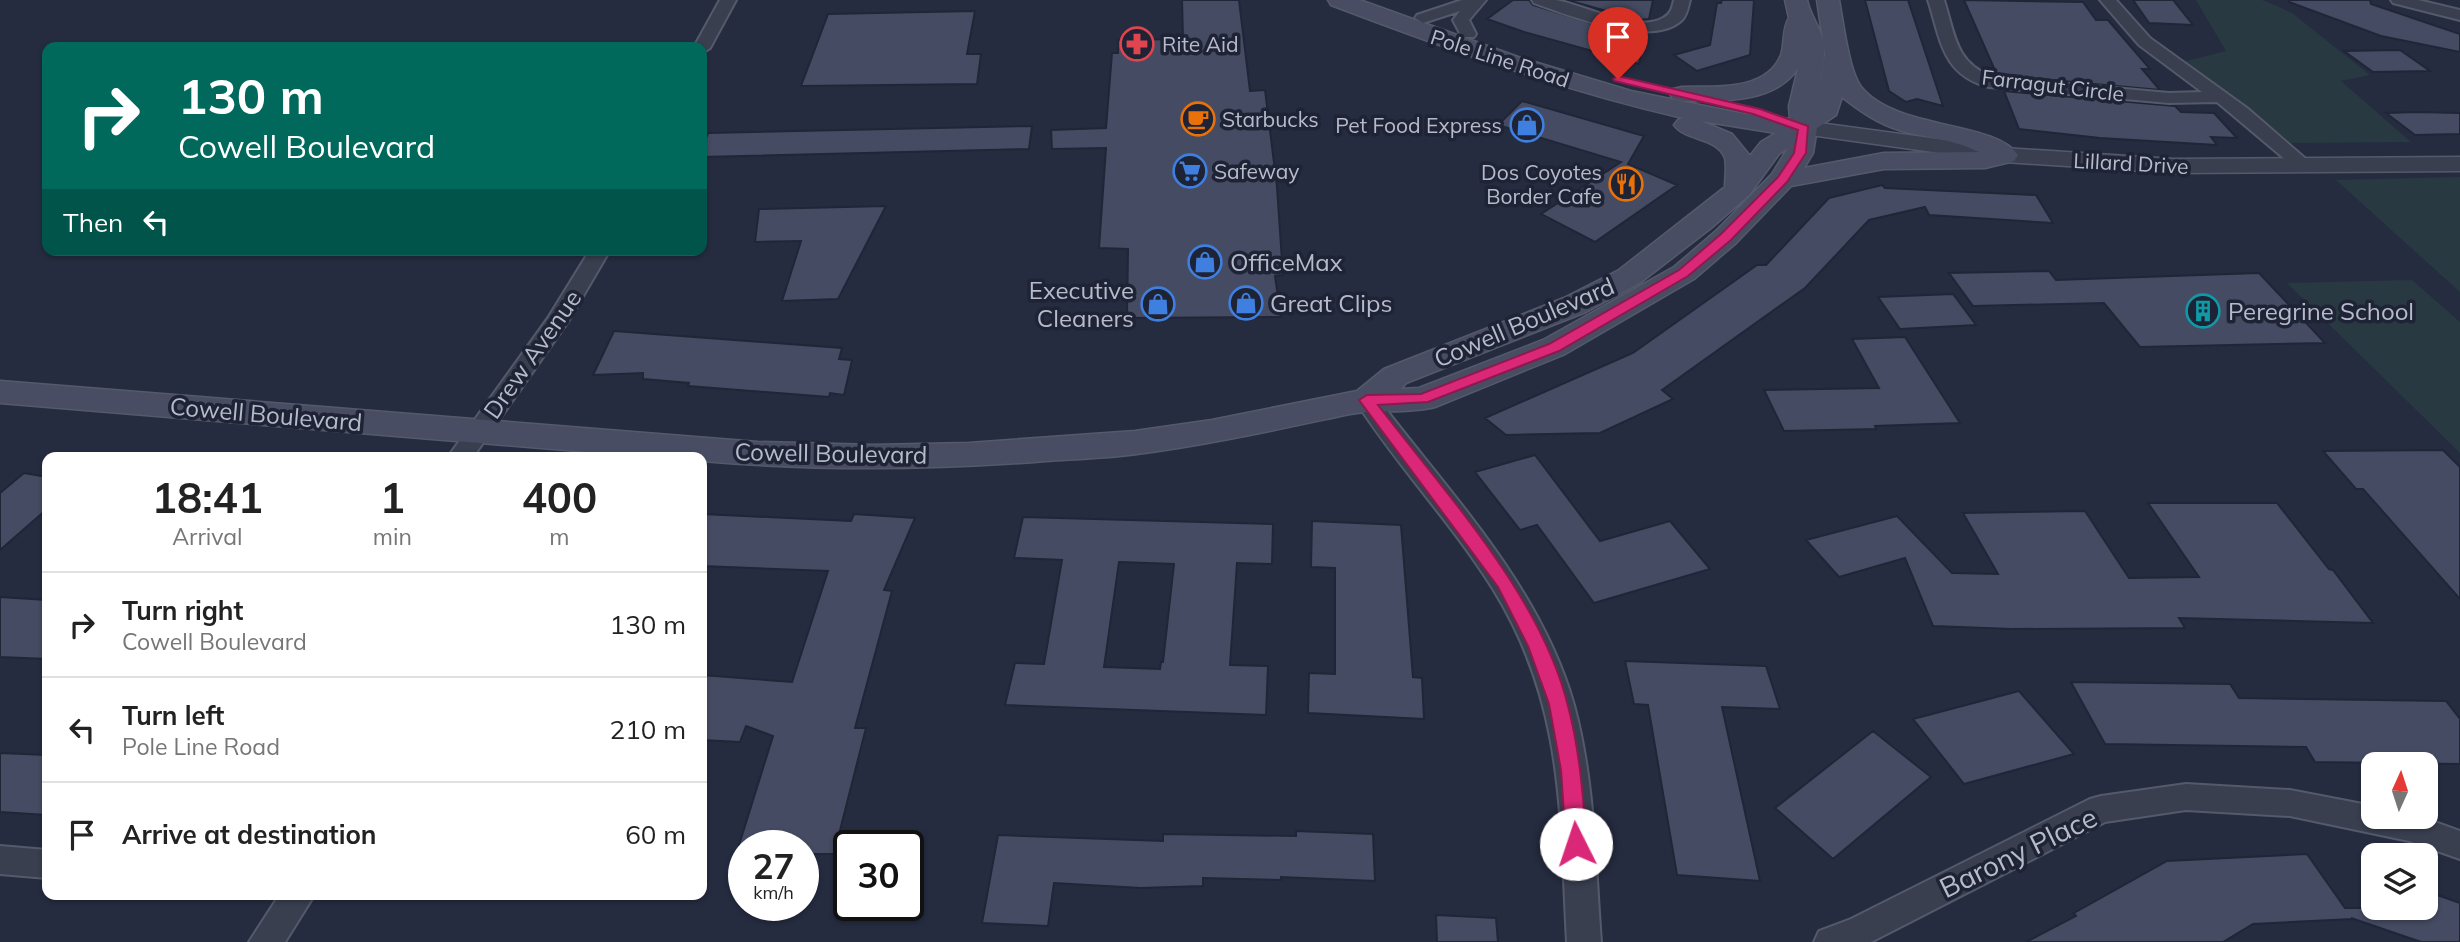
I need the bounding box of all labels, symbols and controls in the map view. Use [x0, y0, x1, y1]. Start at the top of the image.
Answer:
pin [1588, 7, 1648, 79]
icon: arrive [1599, 18, 1637, 56]
street label: Pole Line Road [1427, 23, 1573, 93]
pharmacy icon: Rite Aid [1118, 25, 1156, 63]
place label: Rite Aid [1162, 31, 1239, 57]
street label: Farragut Circle [1980, 63, 2126, 107]
text: 130 m [178, 65, 324, 126]
icon: right [63, 70, 154, 161]
cafe icon: Starbucks [1179, 100, 1217, 138]
place label: Starbucks [1222, 106, 1319, 132]
shop icon: Pet Food Express [1508, 106, 1546, 144]
place label: Pet Food Express [1335, 112, 1502, 138]
text: Cowell Boulevard [178, 126, 435, 166]
street label: Lillard Drive [2073, 147, 2189, 179]
supermarket icon: Safeway [1171, 152, 1209, 190]
place label: Safeway [1214, 158, 1299, 184]
place label: Dos Coyotes Border Cafe [1481, 159, 1602, 209]
restaurant icon: Dos Coyotes Border Cafe [1607, 165, 1645, 203]
icon: left [137, 203, 175, 241]
text: Then [63, 206, 123, 239]
shop icon: OfficeMax [1186, 243, 1224, 281]
place label: OfficeMax [1230, 247, 1343, 277]
street label: Cowell Boulevard [1429, 271, 1619, 373]
place label: Executive Cleaners [1029, 275, 1134, 333]
street label: Drew Avenue [477, 284, 587, 424]
shop icon: Great Clips [1227, 284, 1265, 322]
shop icon: Executive Cleaners [1139, 285, 1177, 323]
place label: Great Clips [1270, 288, 1392, 318]
building icon: Peregrine School [2184, 292, 2222, 330]
place label: Peregrine School [2228, 296, 2414, 326]
street label: Cowell Boulevard [169, 391, 363, 437]
street label: Cowell Boulevard [734, 436, 928, 470]
text: 18:41 [152, 471, 263, 524]
text: 1 [380, 471, 405, 524]
text: 400 [522, 471, 597, 524]
text: Arrival [172, 522, 243, 551]
text: min [373, 522, 412, 551]
text: m [549, 522, 570, 551]
text: Turn right [122, 594, 243, 627]
icon: right [63, 606, 101, 644]
text: 130 m [610, 608, 686, 641]
text: Cowell Boulevard [122, 627, 307, 656]
text: Turn left [122, 699, 224, 732]
icon: left [63, 711, 101, 749]
text: 210 m [610, 713, 686, 746]
text: Pole Line Road [122, 732, 280, 761]
north arrow [2361, 752, 2438, 830]
map controls [2361, 752, 2438, 920]
street label: Barony Place [1934, 799, 2102, 905]
position arrow [1539, 807, 1613, 881]
icon: arrive [63, 816, 101, 854]
text: Arrive at destination [122, 818, 377, 851]
text: 60 m [625, 818, 686, 851]
speed limit sign: 30 [833, 830, 924, 921]
button: layers [2361, 843, 2438, 920]
text: 27 [752, 844, 795, 888]
text: km/h [753, 881, 794, 904]

